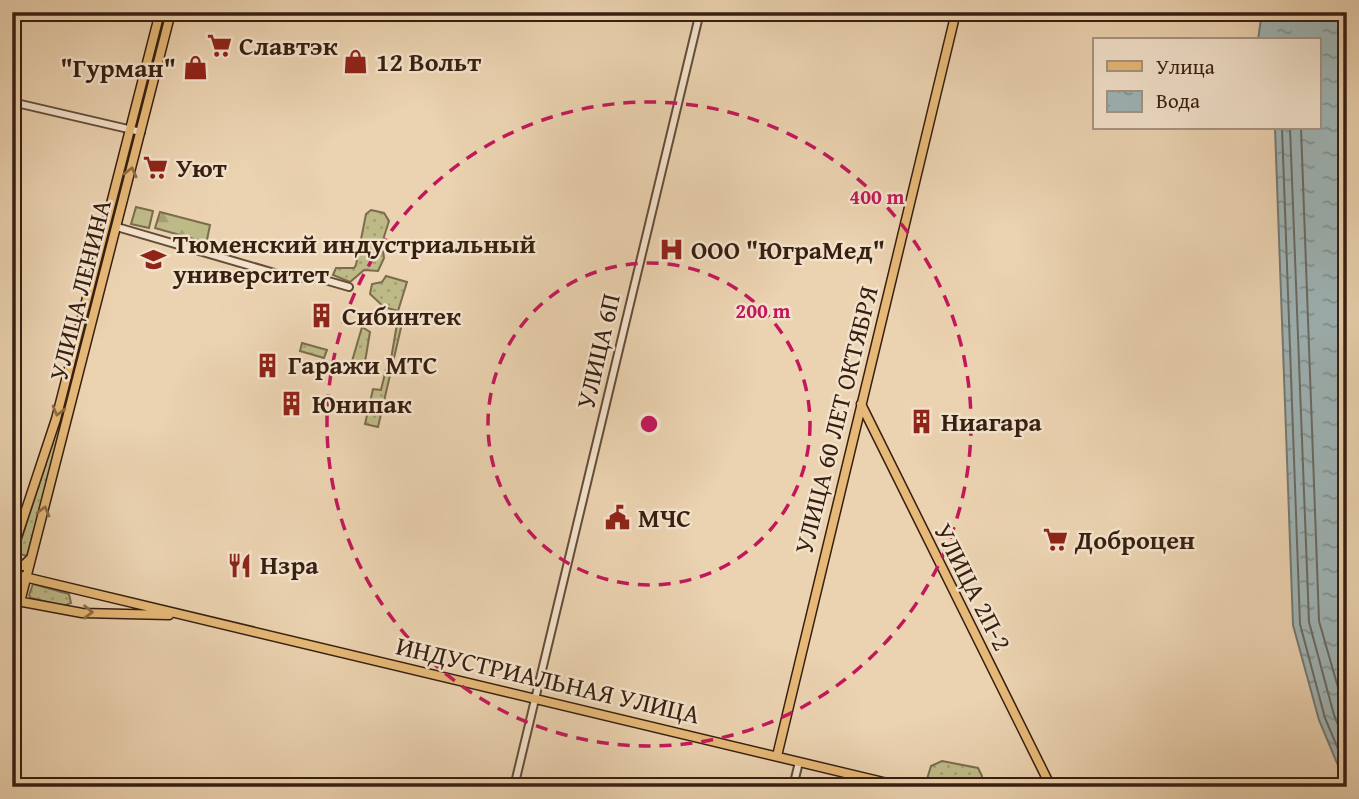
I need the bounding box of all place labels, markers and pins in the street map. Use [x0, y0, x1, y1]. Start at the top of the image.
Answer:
place label: Славтэк [239, 26, 338, 65]
supermarket icon: Славтэк [205, 32, 233, 60]
place label: 12 Вольт [376, 42, 481, 81]
place label: "Гурман" [60, 48, 176, 87]
shop icon: 12 Вольт [342, 48, 370, 76]
shop icon: "Гурман" [182, 54, 210, 82]
place label: Уют [176, 148, 227, 187]
supermarket icon: Уют [142, 154, 170, 182]
place label: Тюменский индустриальный университет [172, 224, 536, 293]
place label: ООО "ЮграМед" [691, 230, 885, 269]
hospital icon: ООО "ЮграМед" [657, 236, 685, 264]
school or university icon: Тюменский индустриальный университет [139, 245, 167, 273]
place label: Сибинтек [342, 296, 461, 335]
building icon: Сибинтек [308, 302, 336, 330]
place label: Гаражи МТС [288, 345, 437, 384]
building icon: Гаражи МТС [254, 351, 282, 379]
place label: Юнипак [312, 384, 412, 423]
building icon: Юнипак [278, 390, 306, 418]
place label: Ниагара [941, 402, 1042, 441]
building icon: Ниагара [907, 408, 935, 436]
centre of rings [637, 412, 661, 436]
place label: МЧС [638, 498, 691, 537]
public building icon: МЧС [604, 504, 632, 532]
place label: Доброцен [1074, 520, 1195, 559]
supermarket icon: Доброцен [1041, 526, 1069, 554]
place label: Нзра [260, 545, 319, 584]
restaurant icon: Нзра [226, 551, 254, 579]

